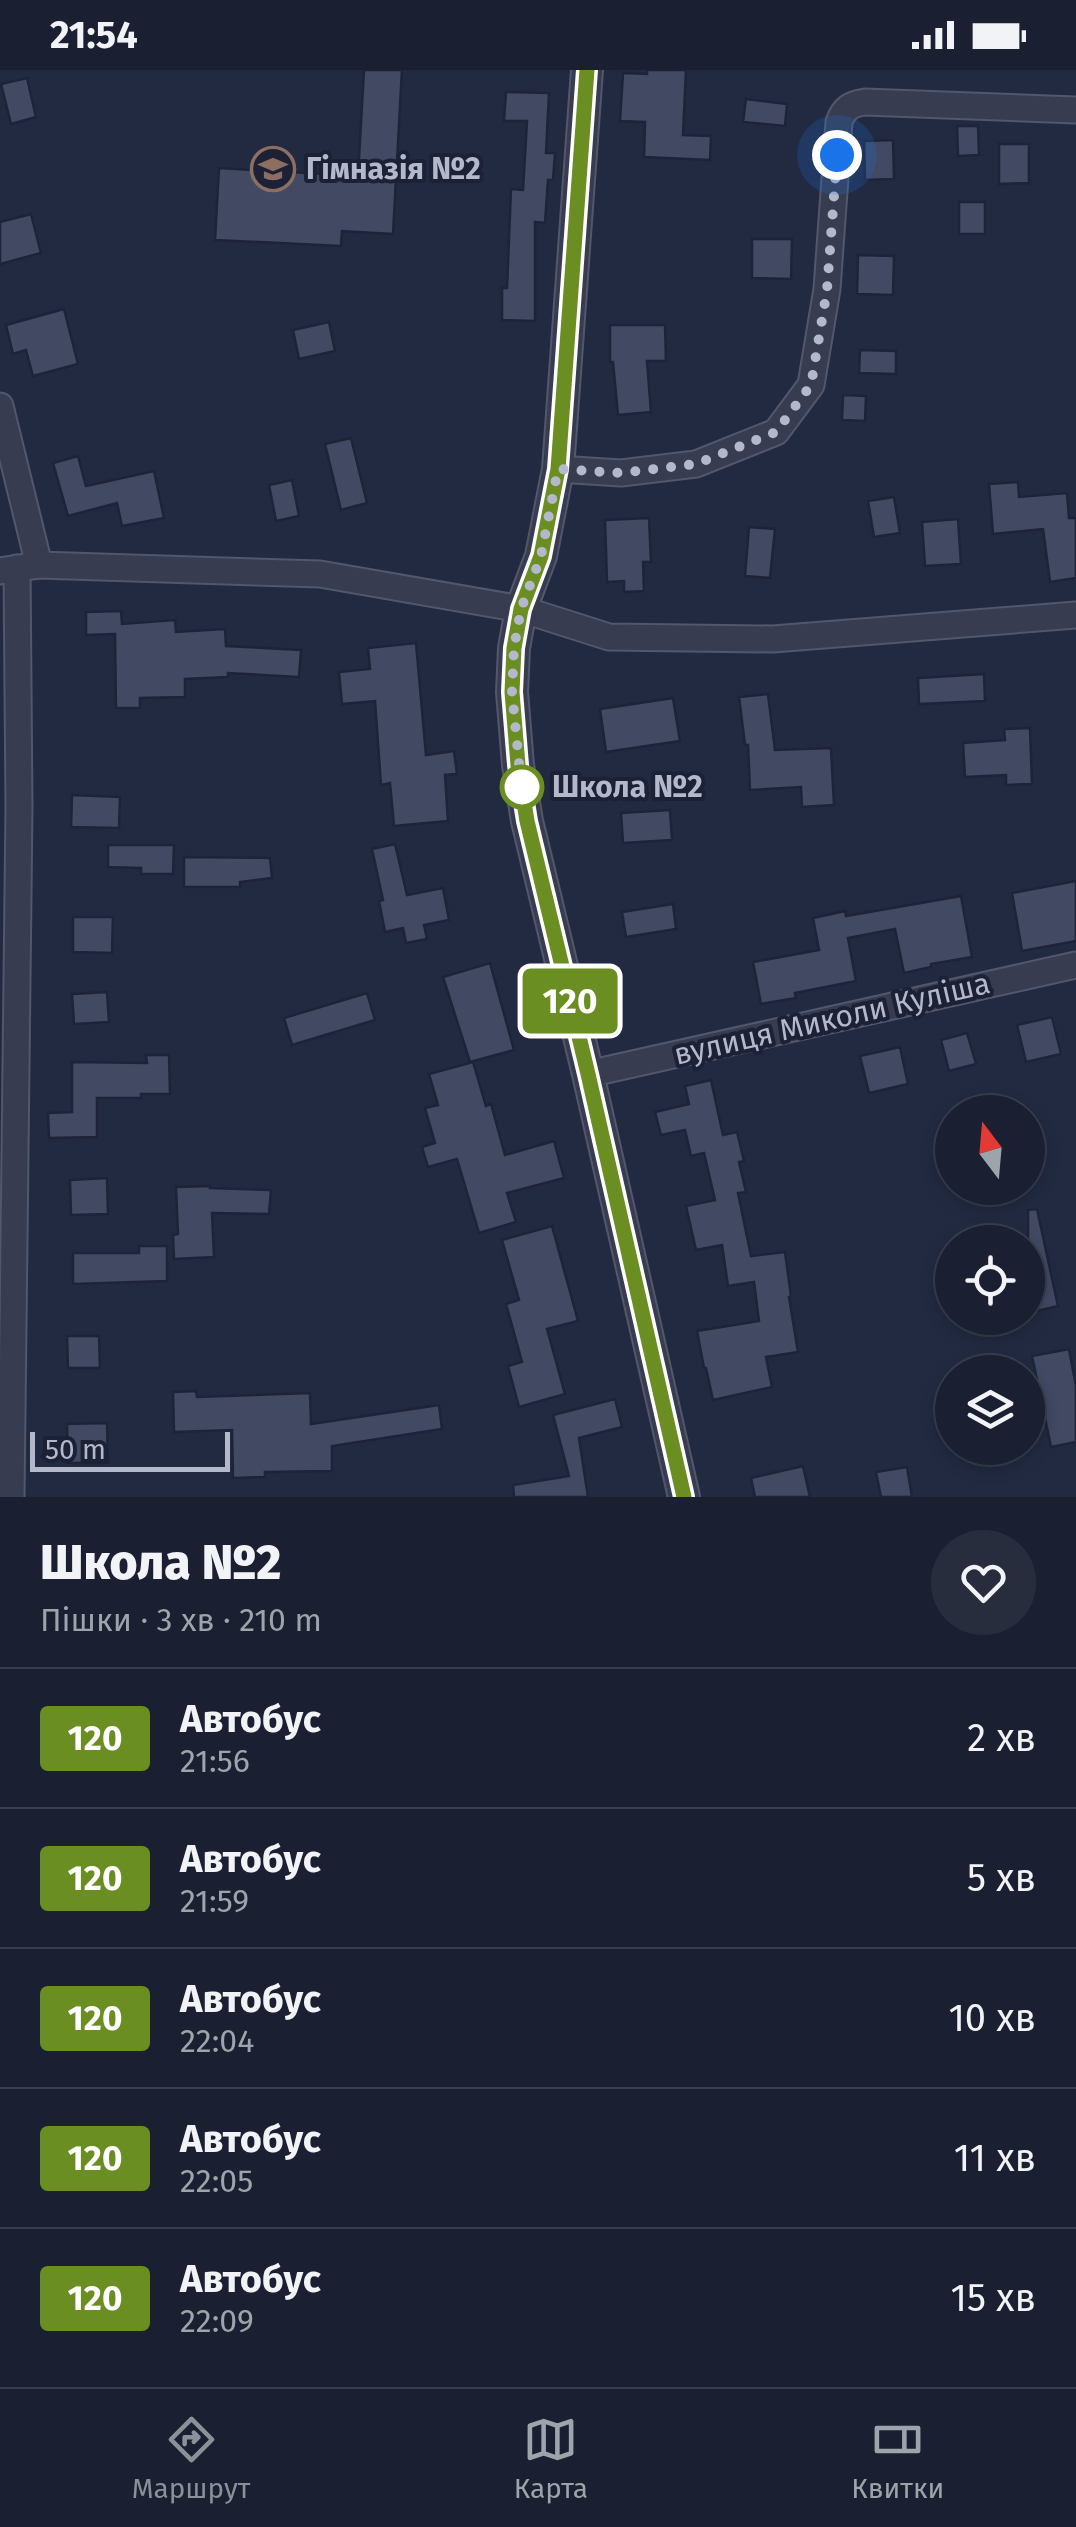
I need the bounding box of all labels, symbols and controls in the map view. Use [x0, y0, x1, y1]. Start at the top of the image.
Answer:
text: 21:54 [50, 12, 138, 58]
your location [812, 130, 862, 180]
school or university icon: Гімназія №2 [250, 146, 296, 192]
place label: Гімназія №2 [306, 151, 481, 187]
marker: Школа №2 [501, 766, 543, 808]
place label: Школа №2 [552, 769, 703, 805]
street label: вулиця Миколи Куліша [671, 965, 993, 1073]
line badge: 120 [512, 968, 628, 1034]
text: 120 [543, 980, 597, 1022]
north arrow [935, 1095, 1045, 1205]
map controls [935, 1095, 1045, 1465]
button: locate [935, 1225, 1045, 1335]
button: layers [935, 1355, 1045, 1465]
scale bar [30, 1427, 230, 1472]
text: 50 m [45, 1433, 106, 1466]
button: heart [931, 1530, 1036, 1635]
text: Школа №2 [40, 1534, 281, 1592]
text: Пішки · 3 хв · 210 m [40, 1601, 322, 1639]
text: Автобус [180, 1696, 321, 1742]
text: 2 хв [967, 1715, 1036, 1761]
text: 120 [68, 1717, 122, 1759]
text: 21:56 [180, 1742, 250, 1780]
text: Автобус [180, 1836, 321, 1882]
text: 5 хв [967, 1855, 1036, 1901]
text: 120 [68, 1857, 122, 1899]
text: 21:59 [180, 1882, 249, 1920]
text: Автобус [180, 1976, 321, 2022]
text: 10 хв [948, 1995, 1036, 2041]
text: 120 [68, 1997, 122, 2039]
text: 22:04 [180, 2022, 254, 2060]
text: Автобус [180, 2116, 321, 2162]
text: 11 хв [954, 2135, 1036, 2181]
text: 120 [68, 2137, 122, 2179]
text: 22:05 [180, 2162, 253, 2200]
text: Автобус [180, 2256, 321, 2302]
text: 15 хв [951, 2275, 1036, 2321]
text: 120 [68, 2277, 122, 2319]
text: 22:09 [180, 2302, 254, 2340]
tab: Маршрут [132, 2412, 251, 2505]
tab: Карта [514, 2412, 588, 2505]
tab: Квитки [851, 2412, 944, 2505]

